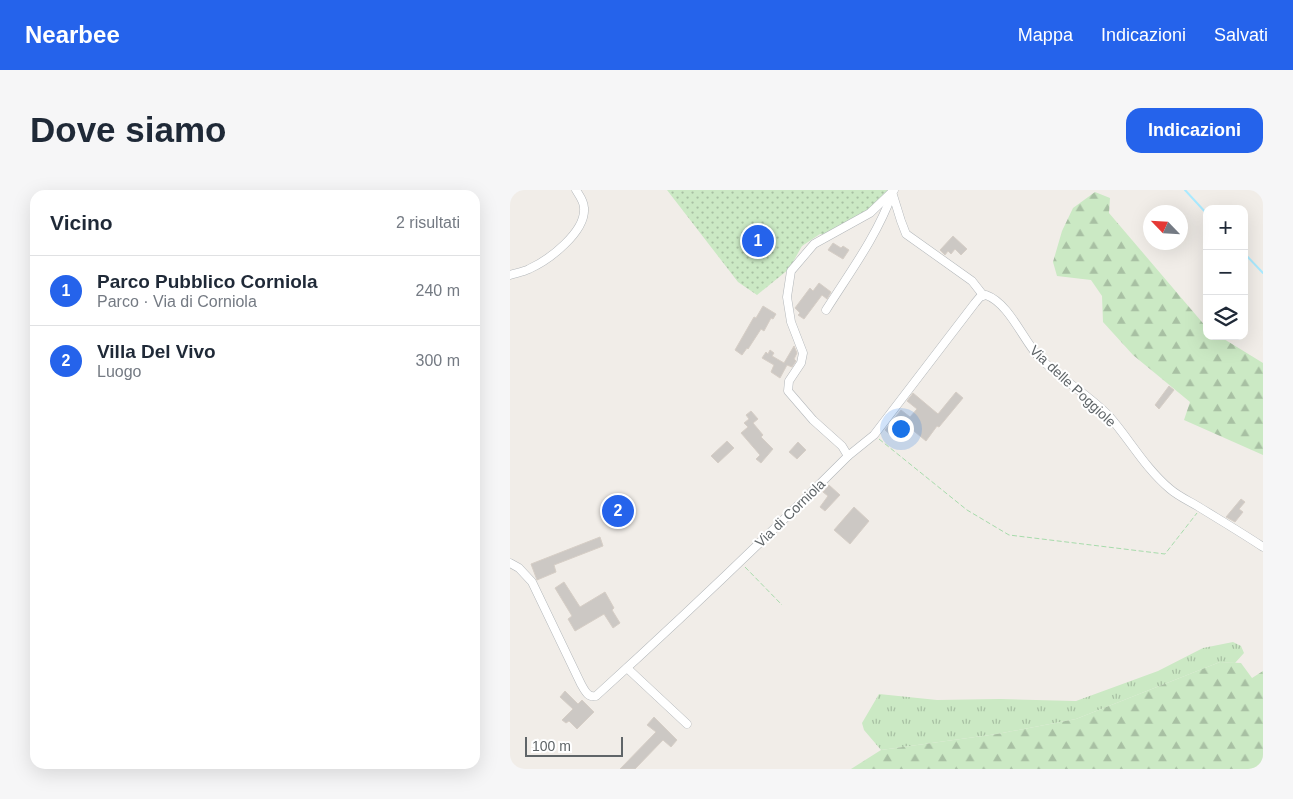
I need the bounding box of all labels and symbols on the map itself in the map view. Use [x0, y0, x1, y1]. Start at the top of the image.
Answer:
north arrow [1143, 205, 1188, 250]
pin: 1 [742, 222, 774, 260]
street label: Via delle Poggiole [1027, 342, 1120, 430]
your location [888, 416, 914, 442]
street label: Via di Corniola [752, 476, 828, 550]
pin: 2 [602, 492, 634, 530]
scale bar [525, 734, 622, 757]

